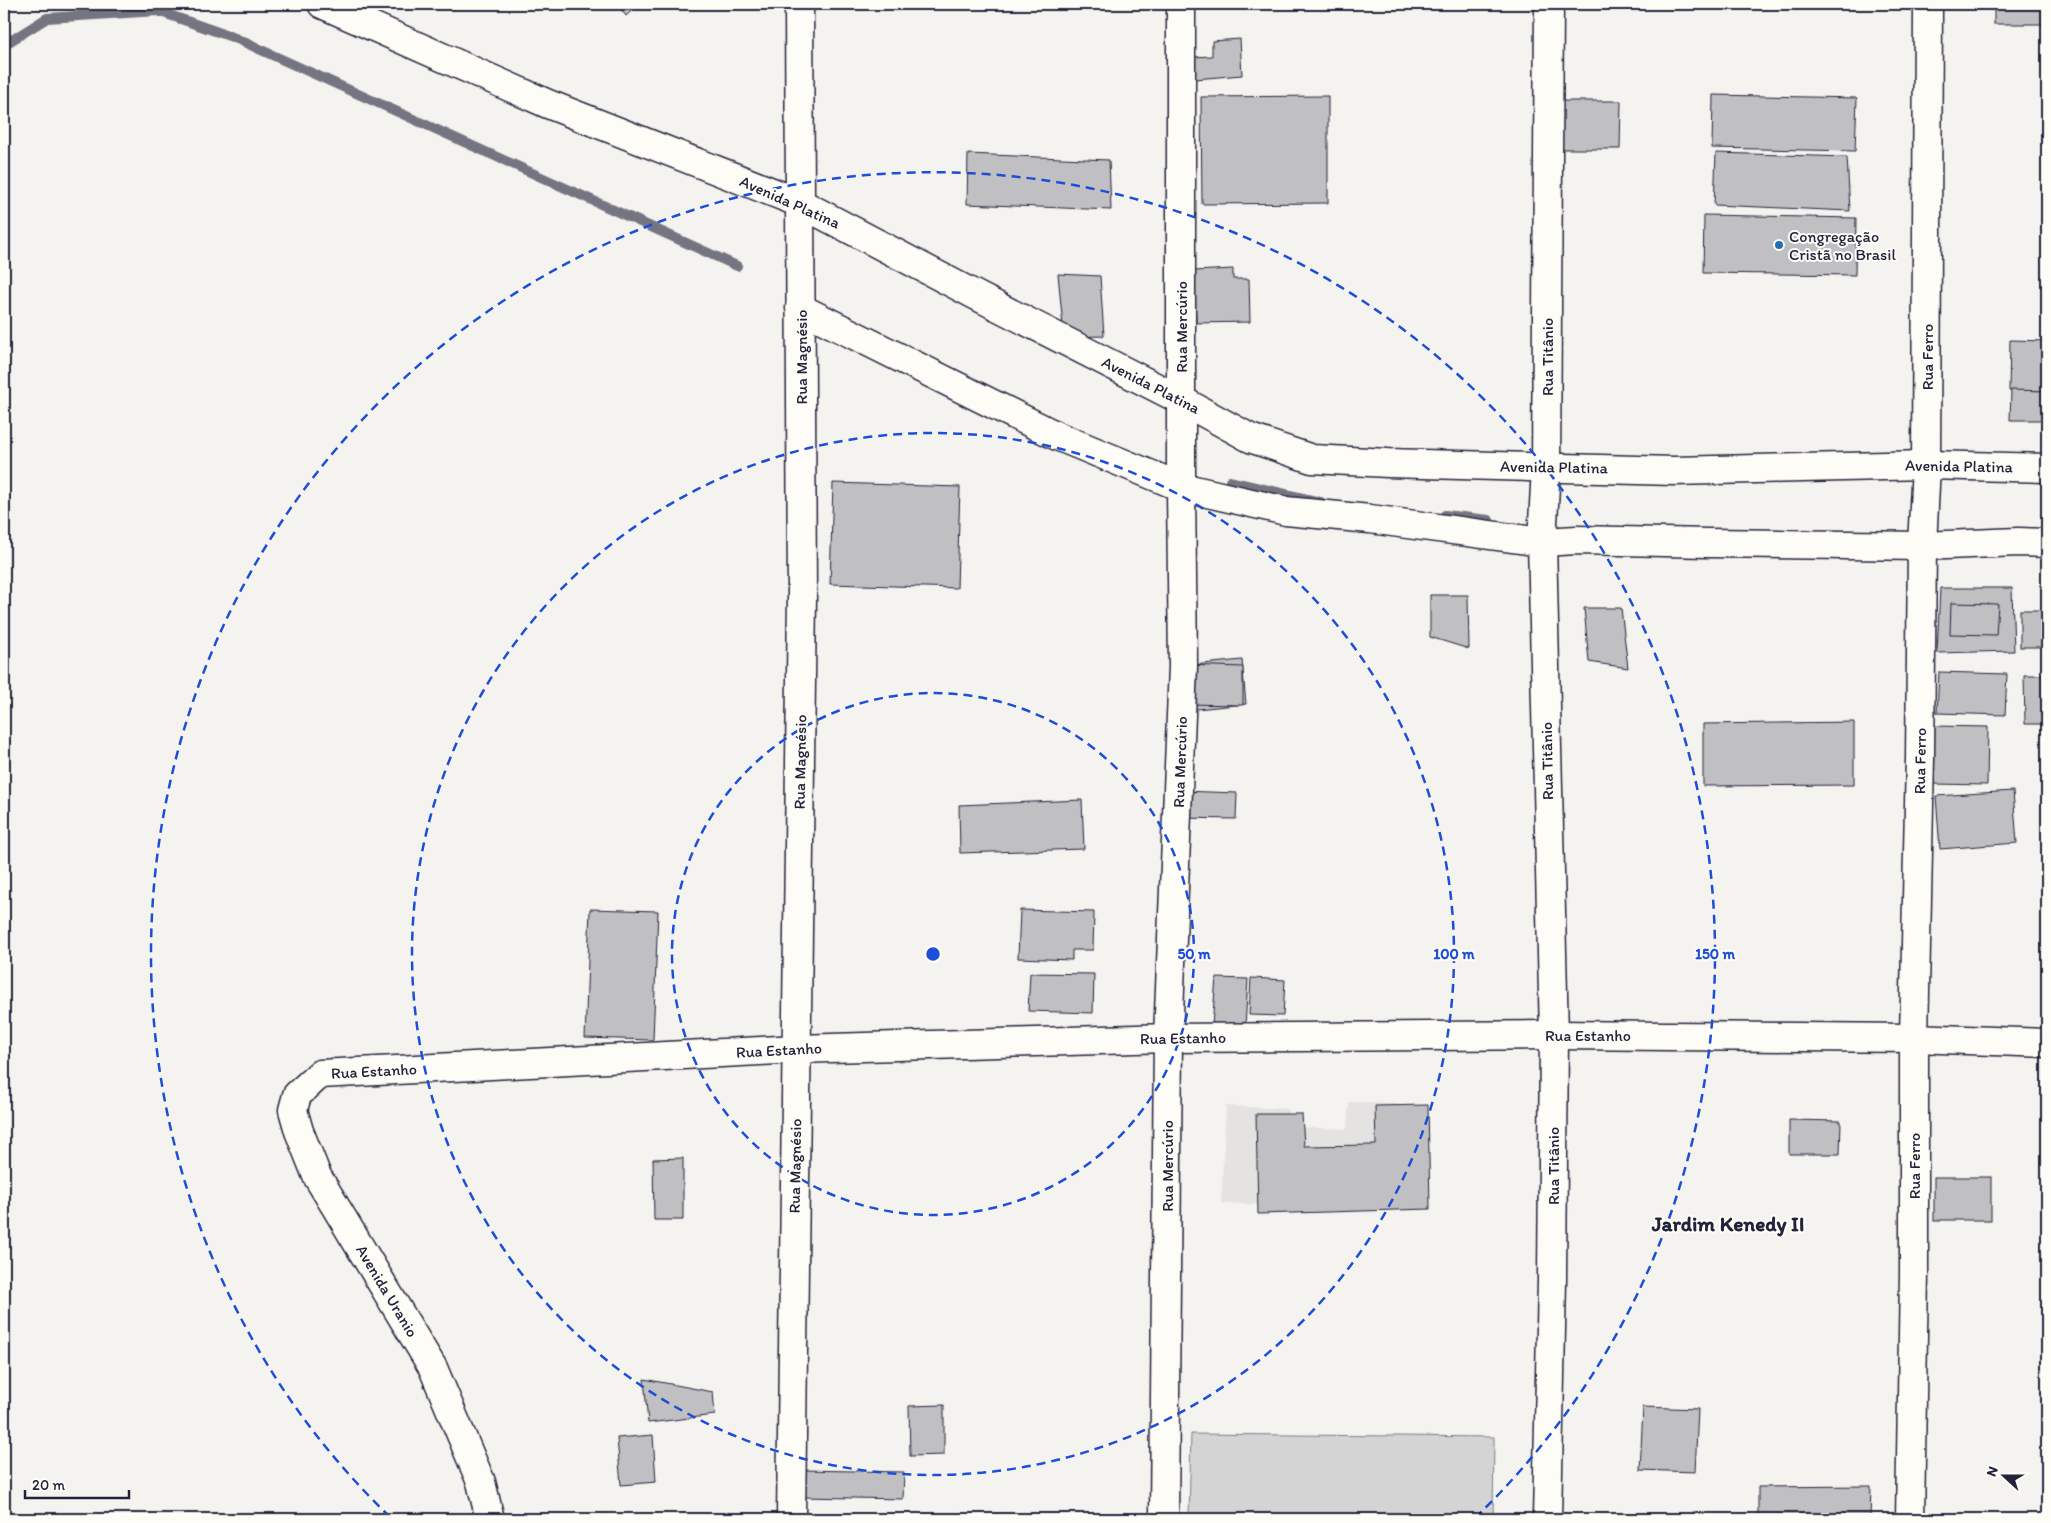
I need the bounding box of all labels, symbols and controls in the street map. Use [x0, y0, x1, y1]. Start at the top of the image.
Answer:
street label: Avenida Platina [737, 171, 844, 233]
place label: Congregação Cristã no Brasil [1789, 227, 1896, 264]
marker: Congregação Cristã no Brasil [1773, 239, 1785, 251]
street label: Rua Mercúrio [1172, 281, 1191, 373]
street label: Rua Magnésio [792, 310, 811, 405]
street label: Rua Titânio [1538, 318, 1557, 396]
street label: Rua Ferro [1918, 324, 1937, 390]
street label: Avenida Platina [1099, 352, 1204, 418]
street label: Avenida Platina [1905, 456, 2014, 476]
street label: Avenida Platina [1500, 457, 1609, 477]
street label: Rua Magnésio [790, 714, 810, 810]
street label: Rua Mercúrio [1169, 716, 1191, 808]
street label: Rua Titânio [1537, 722, 1557, 800]
street label: Rua Ferro [1910, 728, 1930, 794]
centre of rings [924, 945, 942, 963]
text: 50 m [1177, 945, 1211, 963]
text: 100 m [1433, 945, 1475, 963]
text: 150 m [1695, 945, 1735, 963]
street label: Rua Estanho [1545, 1026, 1631, 1045]
street label: Rua Estanho [1140, 1028, 1226, 1048]
street label: Rua Estanho [736, 1038, 822, 1062]
street label: Rua Estanho [331, 1059, 417, 1083]
street label: Rua Magnésio [785, 1118, 805, 1214]
street label: Rua Mercúrio [1158, 1120, 1177, 1212]
street label: Rua Titânio [1544, 1127, 1563, 1205]
street label: Rua Ferro [1905, 1133, 1924, 1199]
district label: Jardim Kenedy II [1651, 1211, 1804, 1237]
street label: Avenida Uranio [352, 1241, 422, 1341]
north arrow [1978, 1450, 2028, 1500]
text: N [1983, 1464, 2002, 1479]
scale bar [25, 1468, 129, 1500]
text: 20 m [32, 1476, 66, 1494]

